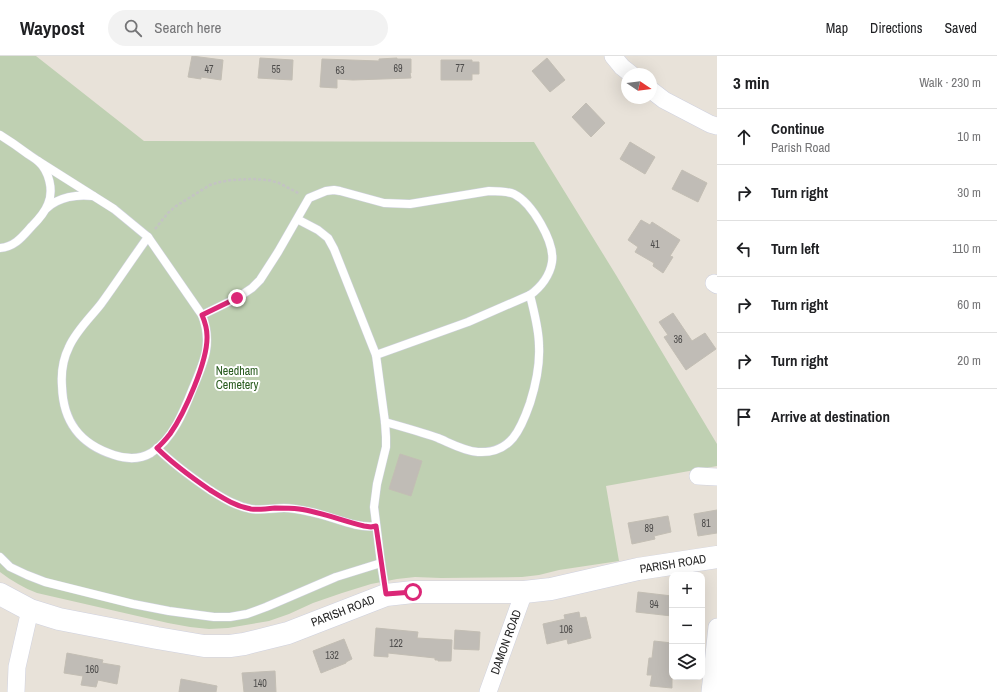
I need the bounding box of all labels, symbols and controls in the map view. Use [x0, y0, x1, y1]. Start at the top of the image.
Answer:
search box [108, 10, 388, 46]
text: Waypost [20, 15, 84, 41]
icon: search [122, 17, 144, 39]
text: Search here [154, 17, 221, 38]
text: Map [826, 19, 848, 37]
text: Directions [870, 19, 922, 37]
text: Saved [944, 19, 977, 37]
house number: 69 [393, 62, 403, 75]
house number: 77 [455, 62, 465, 75]
house number: 47 [204, 63, 214, 76]
house number: 55 [271, 63, 281, 76]
house number: 63 [335, 64, 345, 77]
north arrow [621, 68, 657, 104]
text: 3 min [733, 71, 769, 94]
text: Walk · 230 m [919, 74, 981, 91]
text: Continue [771, 118, 824, 139]
icon: ahead [733, 126, 755, 148]
text: 10 m [957, 128, 981, 145]
text: Parish Road [771, 139, 830, 156]
icon: right [733, 182, 755, 204]
text: Turn right [771, 182, 828, 203]
text: 30 m [957, 184, 981, 201]
house number: 41 [650, 238, 660, 251]
icon: left [733, 238, 755, 260]
text: Turn left [771, 238, 819, 259]
text: 110 m [952, 240, 981, 257]
route end [228, 289, 246, 307]
icon: right [733, 294, 755, 316]
text: Turn right [771, 294, 828, 315]
text: 60 m [957, 296, 981, 313]
house number: 36 [673, 333, 683, 346]
icon: right [733, 350, 755, 372]
text: Turn right [771, 350, 828, 371]
text: 20 m [957, 352, 981, 369]
park label: Needham Cemetery [216, 363, 258, 393]
icon: arrive [733, 406, 755, 428]
text: Arrive at destination [771, 406, 890, 427]
house number: 81 [701, 517, 711, 530]
house number: 89 [644, 522, 654, 535]
street label: PARISH ROAD [639, 551, 707, 577]
map controls [669, 572, 705, 680]
button: + [669, 572, 705, 608]
route start [404, 583, 422, 601]
street label: PARISH ROAD [309, 592, 377, 630]
house number: 94 [649, 598, 659, 611]
street label: DAMON ROAD [487, 607, 525, 677]
button: − [669, 608, 705, 644]
house number: 106 [559, 623, 573, 636]
house number: 122 [389, 637, 403, 650]
button: layers [669, 644, 705, 680]
house number: 132 [325, 649, 339, 662]
house number: 160 [85, 663, 99, 676]
house number: 140 [253, 677, 267, 690]

